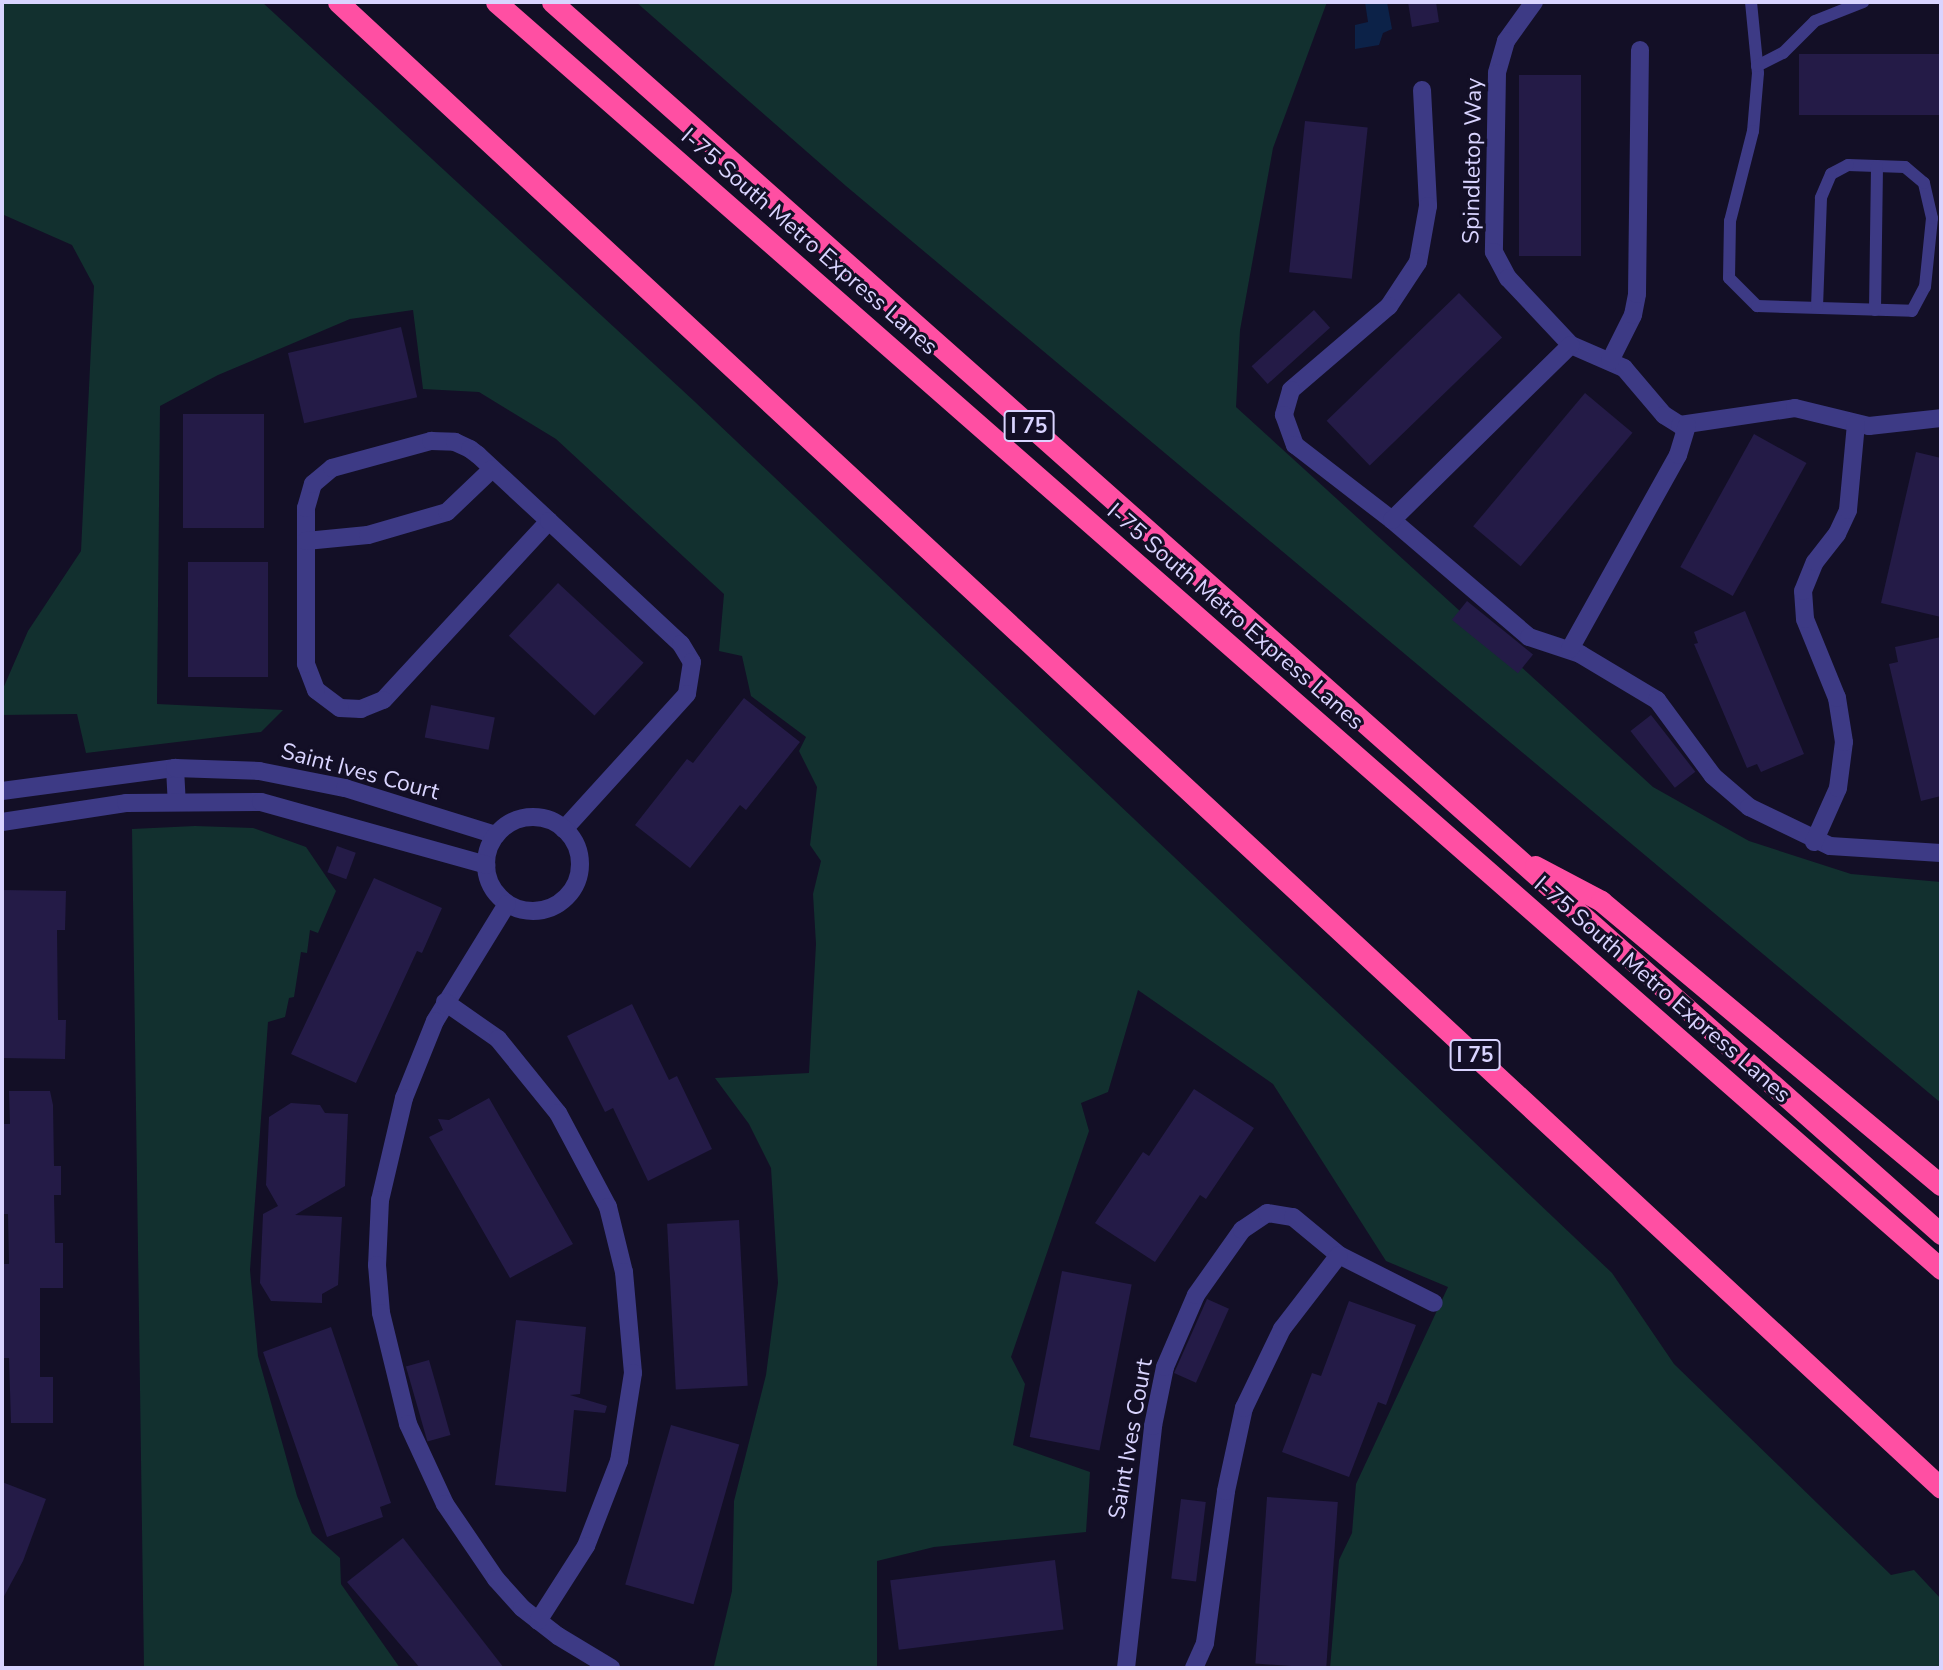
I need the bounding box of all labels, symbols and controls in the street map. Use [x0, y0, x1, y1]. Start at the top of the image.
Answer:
street label: Spindletop Way [1458, 78, 1488, 244]
street label: I-75 South Metro Express Lanes [675, 123, 943, 361]
road number: I 75 [1003, 408, 1055, 444]
street label: I-75 South Metro Express Lanes [1101, 498, 1369, 736]
street label: Saint Ives Court [278, 738, 442, 806]
street label: I-75 South Metro Express Lanes [1528, 871, 1796, 1109]
road number: I 75 [1449, 1038, 1501, 1072]
street label: Saint Ives Court [1103, 1356, 1159, 1522]

